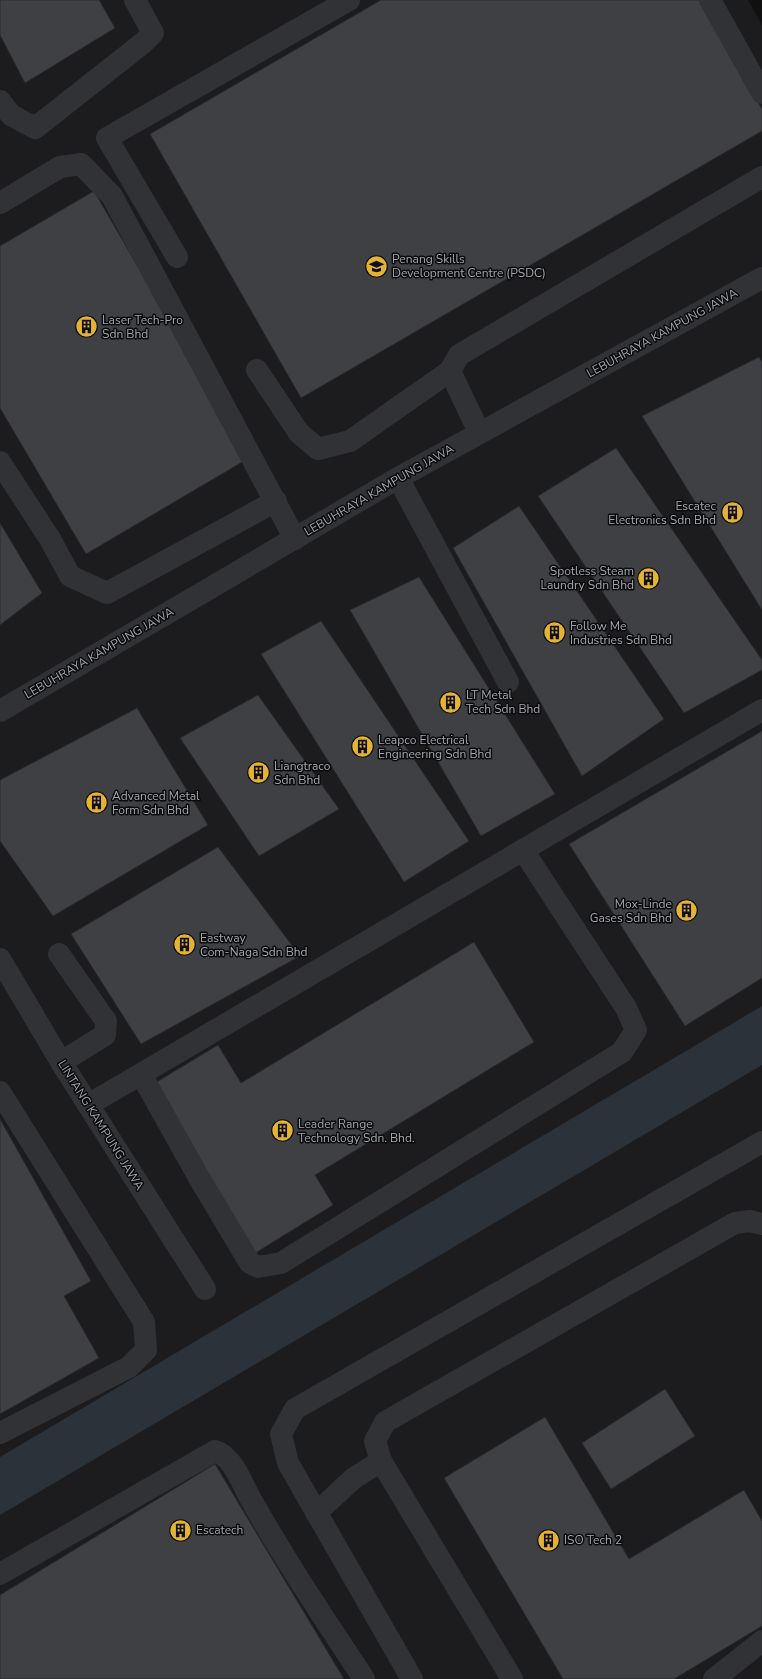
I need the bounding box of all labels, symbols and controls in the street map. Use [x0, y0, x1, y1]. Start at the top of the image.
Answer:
place label: Penang Skills Development Centre (PSDC) [392, 251, 546, 281]
school or university icon: Penang Skills Development Centre (PSDC) [364, 253, 390, 279]
street label: LEBUHRAYA KAMPUNG JAWA [584, 285, 740, 381]
place label: Laser Tech-Pro Sdn Bhd [102, 312, 183, 342]
building icon: Laser Tech-Pro Sdn Bhd [73, 314, 99, 340]
street label: LEBUHRAYA KAMPUNG JAWA [301, 440, 457, 539]
place label: Escatec Electronics Sdn Bhd [608, 498, 716, 528]
building icon: Escatec Electronics Sdn Bhd [719, 500, 745, 526]
place label: Spotless Steam Laundry Sdn Bhd [540, 563, 634, 593]
building icon: Spotless Steam Laundry Sdn Bhd [636, 565, 662, 591]
street label: LEBUHRAYA KAMPUNG JAWA [21, 603, 177, 702]
place label: Follow Me Industries Sdn Bhd [570, 618, 672, 648]
building icon: Follow Me Industries Sdn Bhd [541, 620, 567, 646]
place label: LT Metal Tech Sdn Bhd [466, 687, 540, 717]
building icon: LT Metal Tech Sdn Bhd [438, 689, 464, 715]
place label: Leapco Electrical Engineering Sdn Bhd [378, 732, 491, 762]
building icon: Leapco Electrical Engineering Sdn Bhd [350, 734, 376, 760]
place label: Liangtraco Sdn Bhd [274, 758, 331, 788]
building icon: Liangtraco Sdn Bhd [246, 760, 272, 786]
place label: Advanced Metal Form Sdn Bhd [112, 788, 200, 818]
building icon: Advanced Metal Form Sdn Bhd [84, 790, 110, 816]
place label: Mox-Linde Gases Sdn Bhd [590, 896, 672, 926]
building icon: Mox-Linde Gases Sdn Bhd [674, 898, 700, 924]
place label: Eastway Com-Naga Sdn Bhd [200, 930, 308, 960]
building icon: Eastway Com-Naga Sdn Bhd [172, 932, 198, 958]
street label: LINTANG KAMPUNG JAWA [54, 1057, 148, 1193]
place label: Leader Range Technology Sdn. Bhd. [298, 1116, 415, 1146]
building icon: Leader Range Technology Sdn. Bhd. [270, 1118, 296, 1144]
building icon: Escatech [168, 1517, 194, 1543]
place label: Escatech [196, 1522, 243, 1538]
building icon: ISO Tech 2 [536, 1527, 562, 1553]
place label: ISO Tech 2 [564, 1532, 622, 1548]

